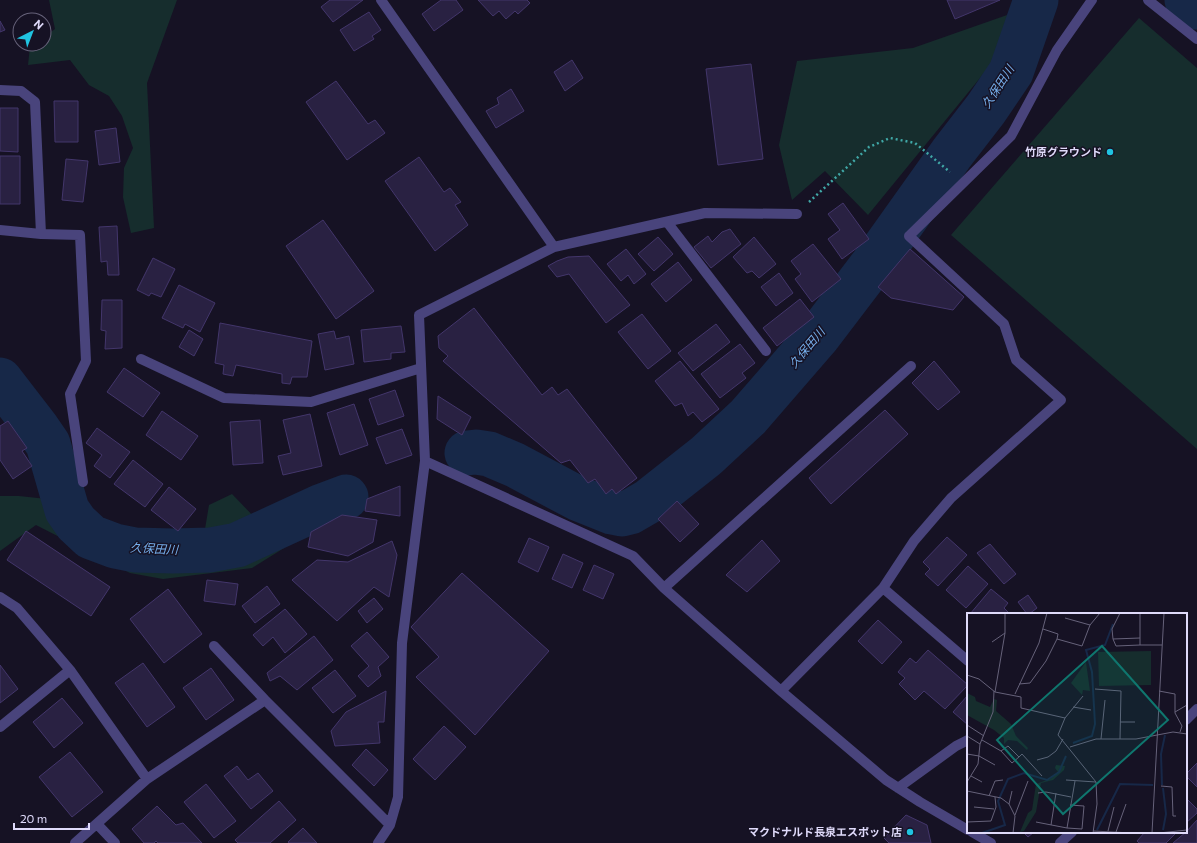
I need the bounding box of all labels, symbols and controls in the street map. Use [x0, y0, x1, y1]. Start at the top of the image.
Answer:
north arrow [12, 12, 52, 52]
text: N [32, 17, 46, 32]
water label: 久保田川 [978, 61, 1017, 110]
place label: 竹原グラウンド [1025, 145, 1102, 158]
marker: 竹原グラウンド [1105, 147, 1115, 157]
water label: 久保田川 [785, 323, 828, 370]
water label: 久保田川 [130, 540, 180, 556]
inset map [967, 613, 1187, 833]
scale bar [14, 805, 89, 831]
text: 20 m [20, 811, 47, 825]
place label: マクドナルド長泉エスポット店 [748, 825, 902, 838]
marker: マクドナルド長泉エスポット店 [905, 827, 915, 837]

